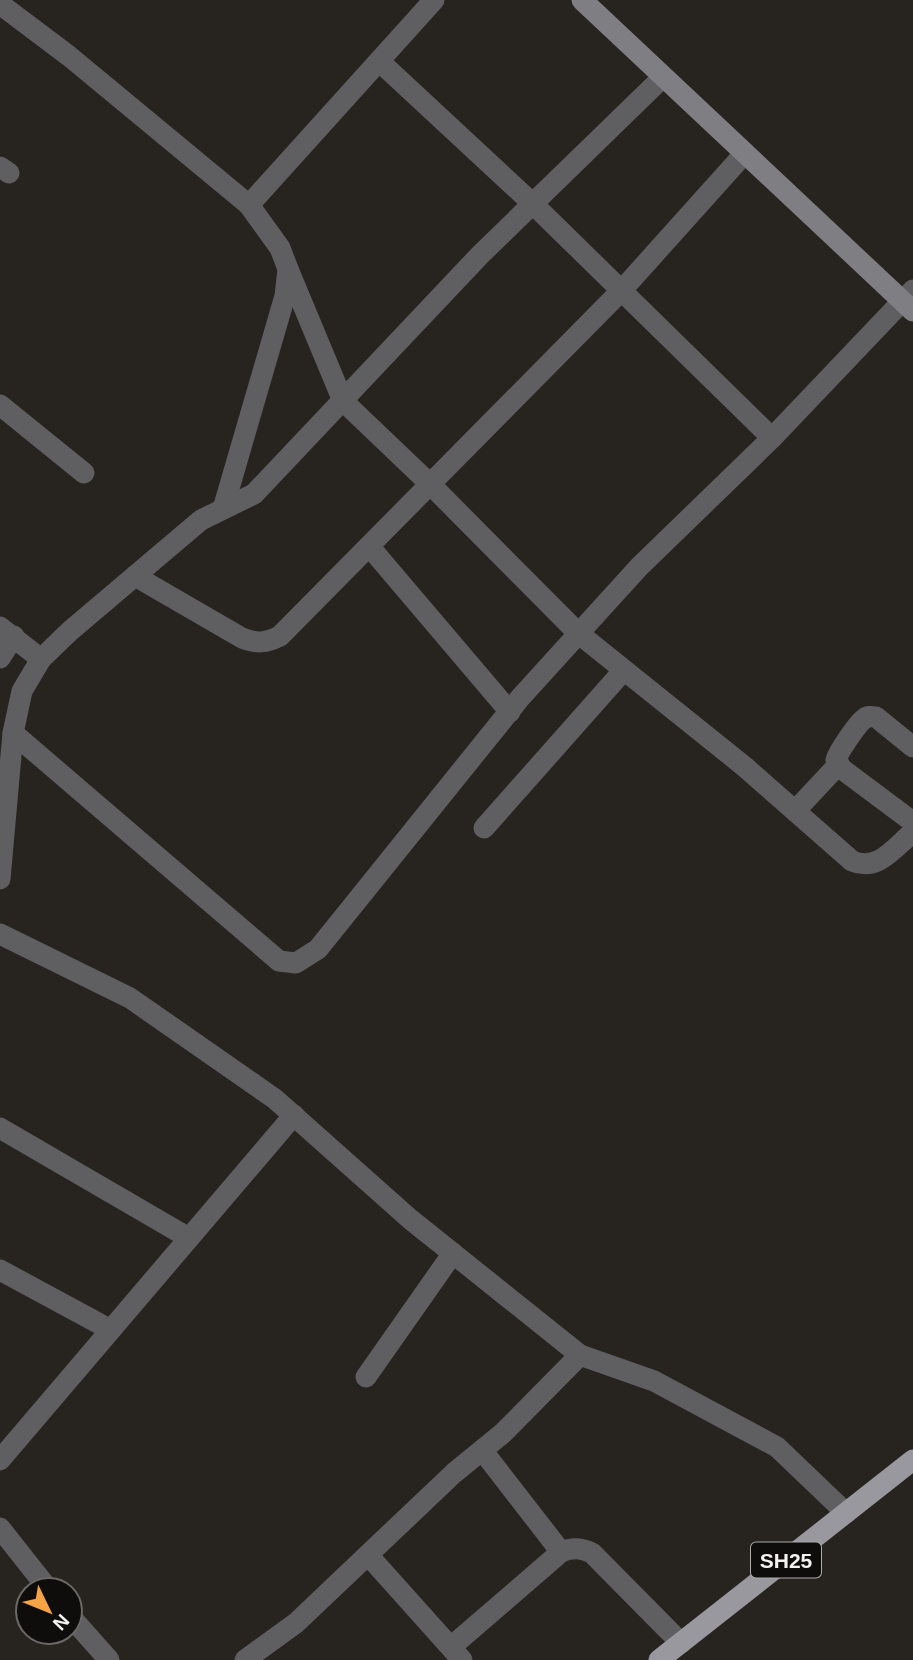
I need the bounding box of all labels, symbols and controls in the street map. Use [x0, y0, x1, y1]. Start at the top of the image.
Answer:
road number: SH25 [751, 1542, 821, 1578]
north arrow [14, 1576, 84, 1646]
text: N [49, 1610, 73, 1634]

